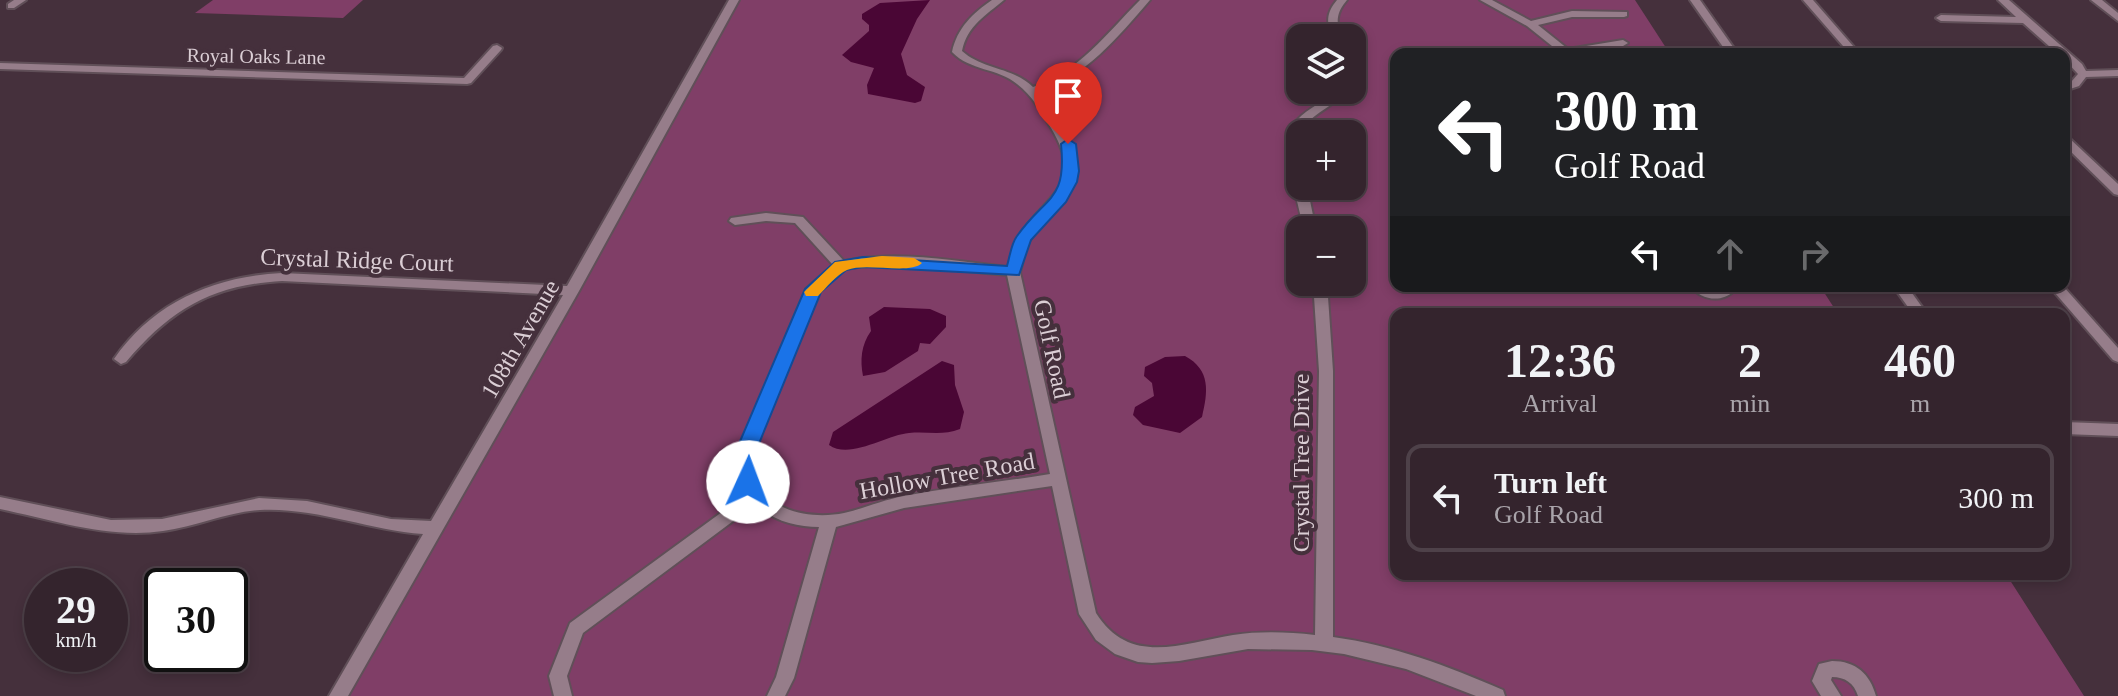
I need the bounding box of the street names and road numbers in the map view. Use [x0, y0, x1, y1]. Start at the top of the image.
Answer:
street label: Royal Oaks Lane [186, 44, 326, 69]
street label: Crystal Ridge Court [260, 244, 454, 276]
street label: 108th Avenue [476, 275, 564, 403]
street label: Golf Road [1029, 297, 1075, 401]
street label: Crystal Tree Drive [1288, 374, 1314, 552]
street label: Hollow Tree Road [857, 448, 1037, 504]

